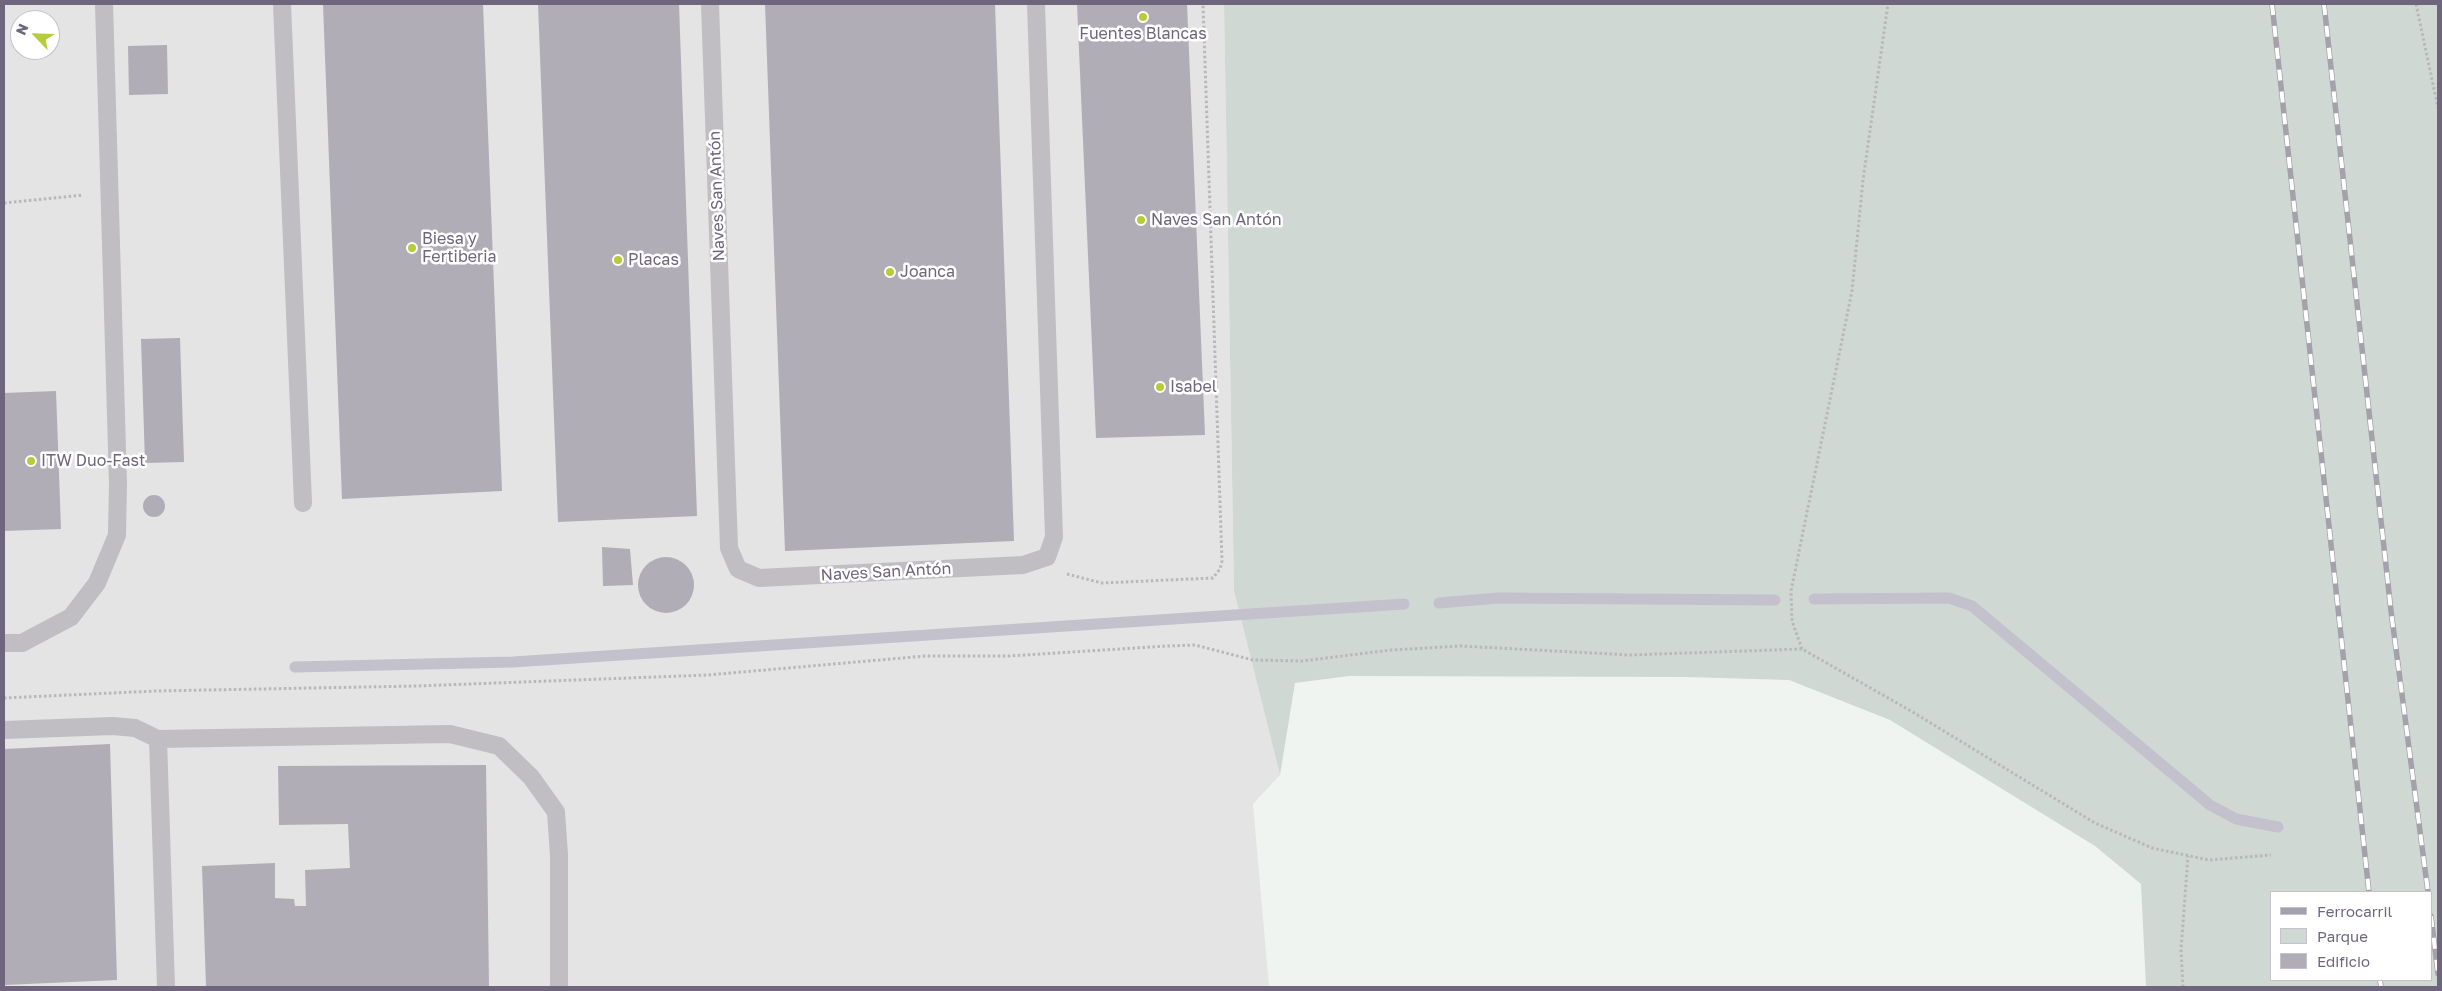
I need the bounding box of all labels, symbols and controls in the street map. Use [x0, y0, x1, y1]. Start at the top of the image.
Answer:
north arrow [10, 10, 60, 60]
marker: Fuentes Blancas [1137, 11, 1149, 23]
text: N [12, 21, 32, 37]
place label: Fuentes Blancas [1079, 24, 1207, 44]
street label: Naves San Antón [705, 130, 729, 262]
place label: Naves San Antón [1151, 210, 1282, 230]
marker: Naves San Antón [1135, 214, 1147, 226]
place label: Biesa y Fertiberia [422, 229, 497, 267]
marker: Biesa y Fertiberia [406, 242, 418, 254]
place label: Placas [628, 250, 679, 270]
marker: Placas [612, 254, 624, 266]
place label: Joanca [900, 262, 955, 282]
marker: Joanca [884, 266, 896, 278]
place label: Isabel [1170, 377, 1217, 397]
marker: Isabel [1154, 381, 1166, 393]
place label: ITW Duo-Fast [41, 451, 145, 471]
marker: ITW Duo-Fast [25, 455, 37, 467]
street label: Naves San Antón [820, 559, 952, 585]
legend [2270, 891, 2432, 981]
text: Ferrocarril [2317, 902, 2392, 920]
text: Parque [2317, 927, 2368, 945]
text: Edificio [2317, 952, 2370, 970]

